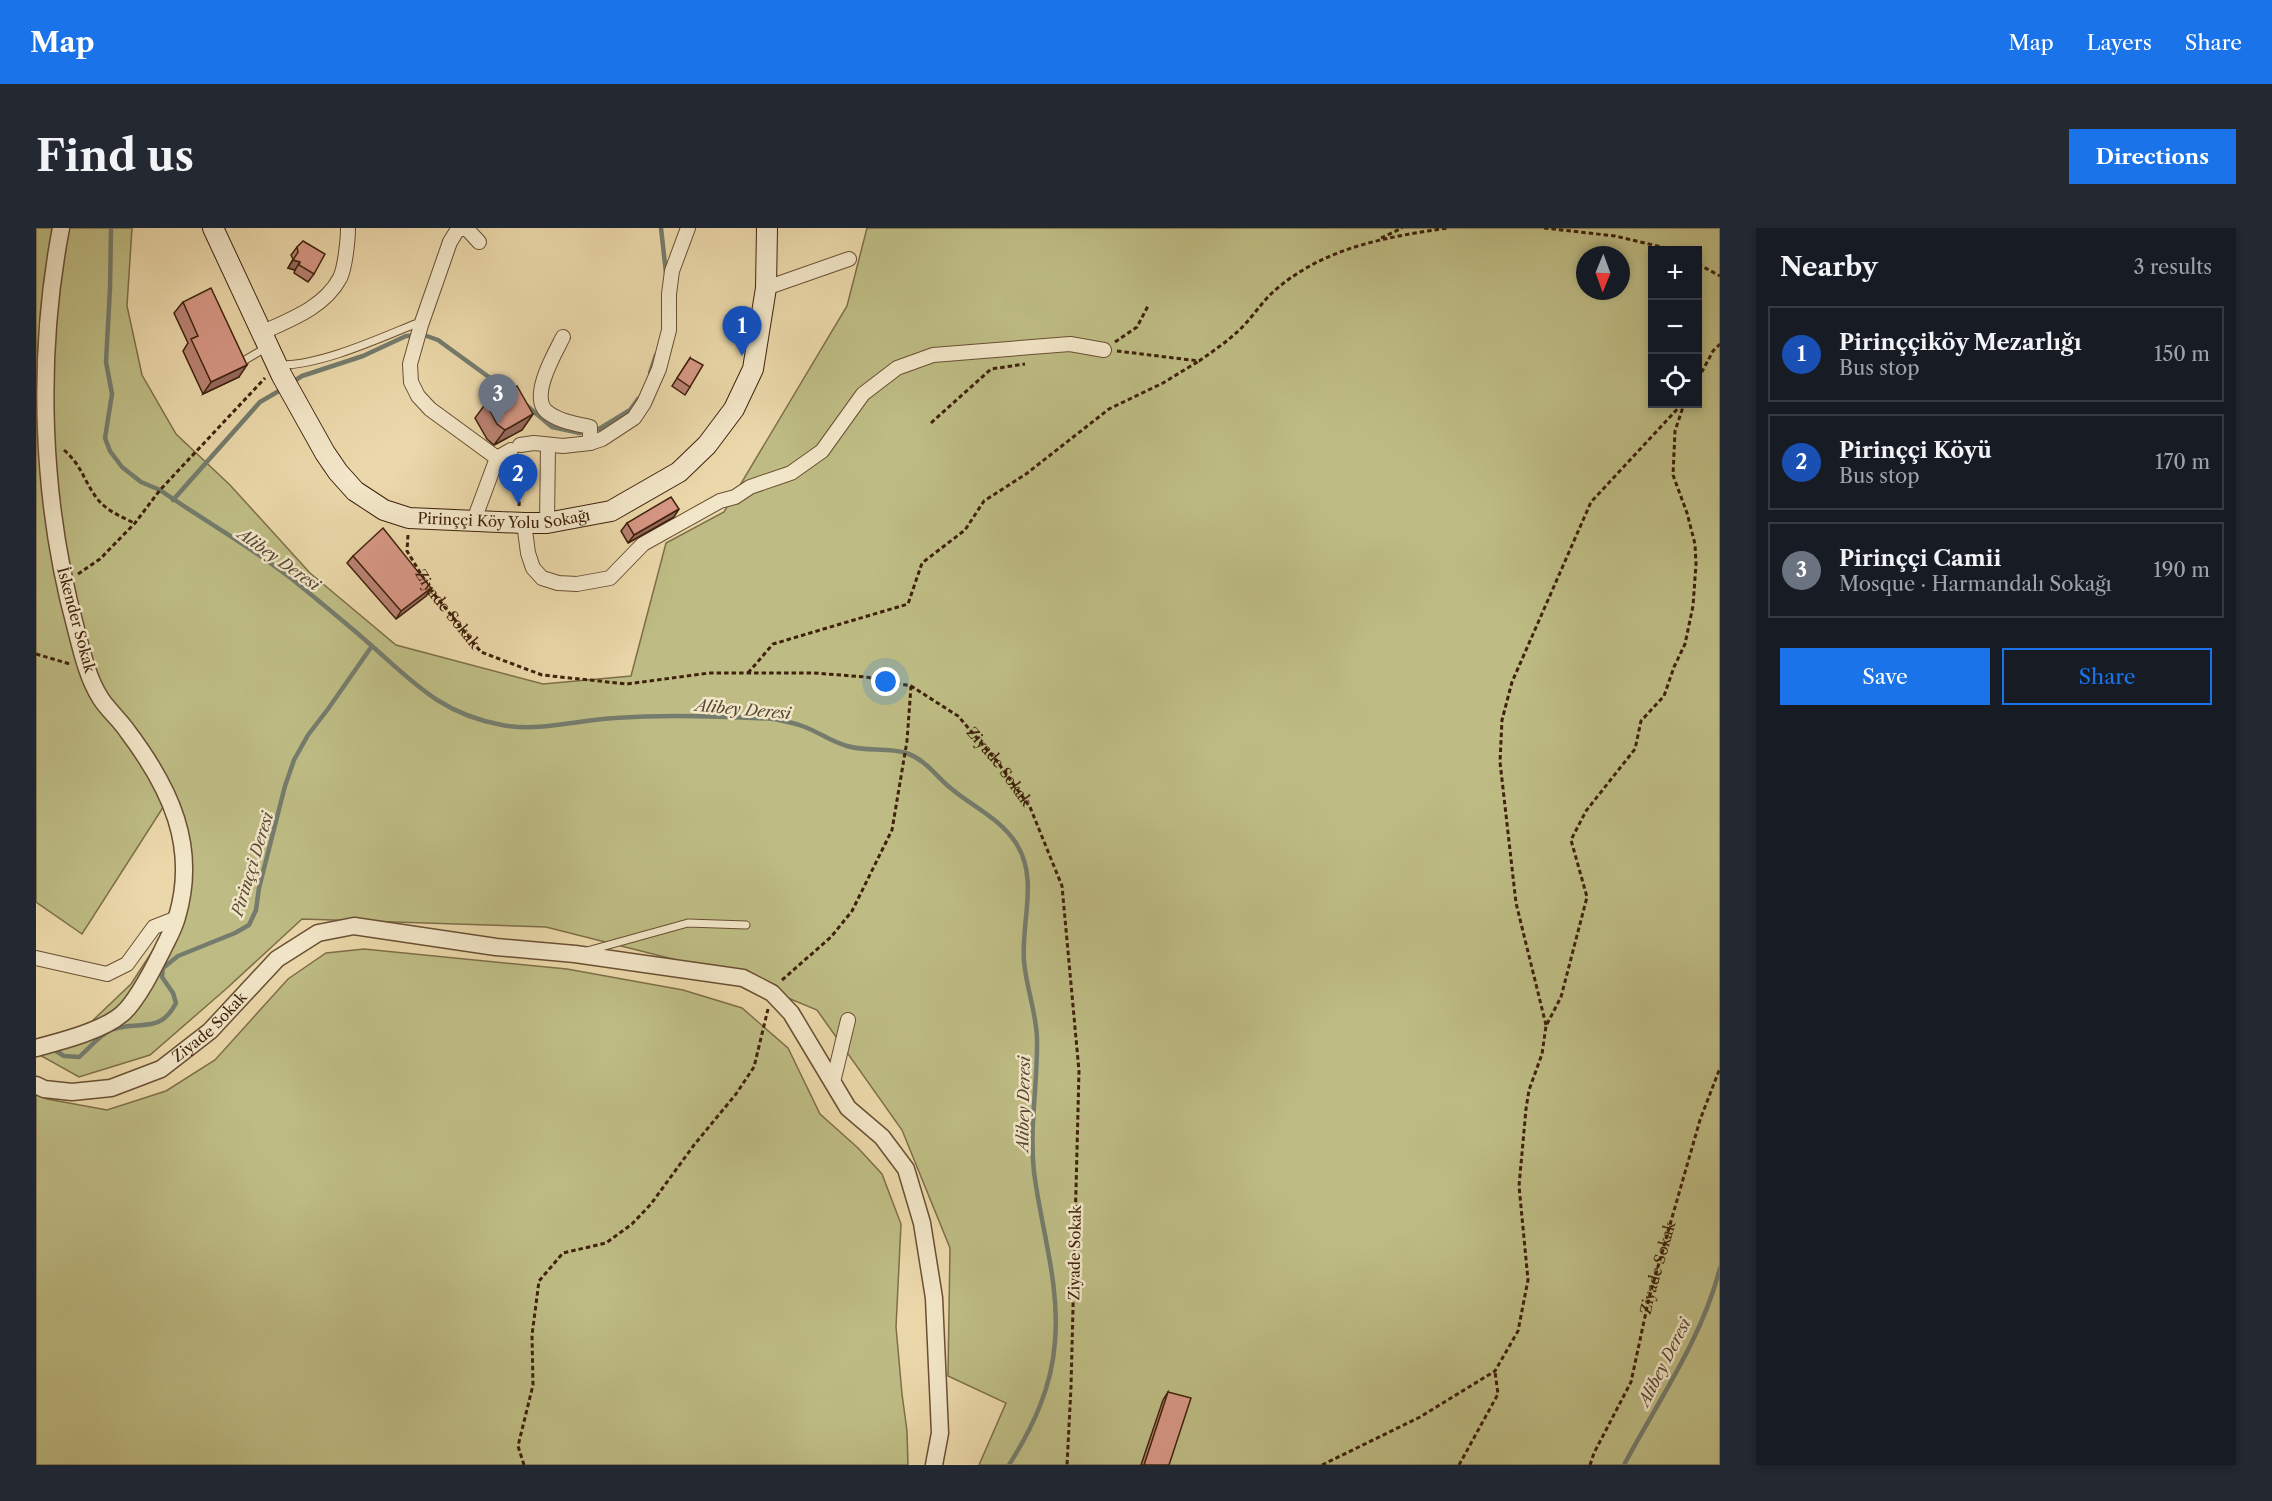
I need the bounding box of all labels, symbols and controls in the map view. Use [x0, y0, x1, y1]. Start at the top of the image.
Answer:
text: Map [30, 25, 94, 59]
text: Map [2009, 30, 2054, 55]
text: Layers [2087, 30, 2152, 55]
text: Share [2185, 30, 2242, 55]
button: Directions [2069, 129, 2236, 184]
text: Find us [36, 130, 194, 182]
north arrow [1576, 246, 1630, 300]
map controls [1648, 246, 1702, 408]
button: + [1648, 246, 1702, 300]
text: Nearby [1780, 251, 1878, 283]
text: 3 results [2134, 255, 2212, 279]
button: − [1648, 300, 1702, 354]
pin: 1 [722, 306, 762, 356]
text: Pirinççiköy Mezarlığı [1839, 329, 2082, 356]
text: 1 [1797, 342, 1806, 366]
text: 150 m [2154, 342, 2210, 366]
button: locate [1648, 354, 1702, 408]
text: Bus stop [1839, 356, 1920, 380]
pin: 3 [478, 374, 518, 424]
text: Pirinççi Köyü [1839, 437, 1992, 464]
text: 2 [1796, 450, 1807, 474]
text: 170 m [2155, 450, 2210, 474]
pin: 2 [498, 454, 538, 504]
text: Bus stop [1839, 464, 1920, 488]
street label: Pirinççi Köy Yolu Sokağı [417, 505, 592, 532]
water label: Alibey Deresi [232, 522, 325, 595]
text: Pirinççi Camii [1839, 545, 2001, 572]
text: 3 [1796, 558, 1807, 582]
text: 190 m [2153, 558, 2210, 582]
street label: İskender Sokak [53, 565, 100, 676]
street label: Ziyade Sokak [411, 566, 485, 653]
text: Mosque · Harmandalı Sokağı [1839, 572, 2112, 596]
button: Save [1780, 648, 1990, 705]
button: Share [2002, 648, 2212, 705]
your location [871, 667, 900, 696]
water label: Alibey Deresi [691, 695, 793, 723]
street label: Ziyade Sokak [963, 723, 1037, 811]
water label: Pirinççi Deresi [226, 809, 278, 920]
street label: Ziyade Sokak [168, 987, 251, 1066]
water label: Alibey Deresi [1012, 1055, 1034, 1155]
street label: Ziyade Sokak [1064, 1204, 1085, 1301]
street label: Ziyade Sokak [1636, 1218, 1680, 1316]
water label: Alibey Deresi [1632, 1314, 1695, 1412]

